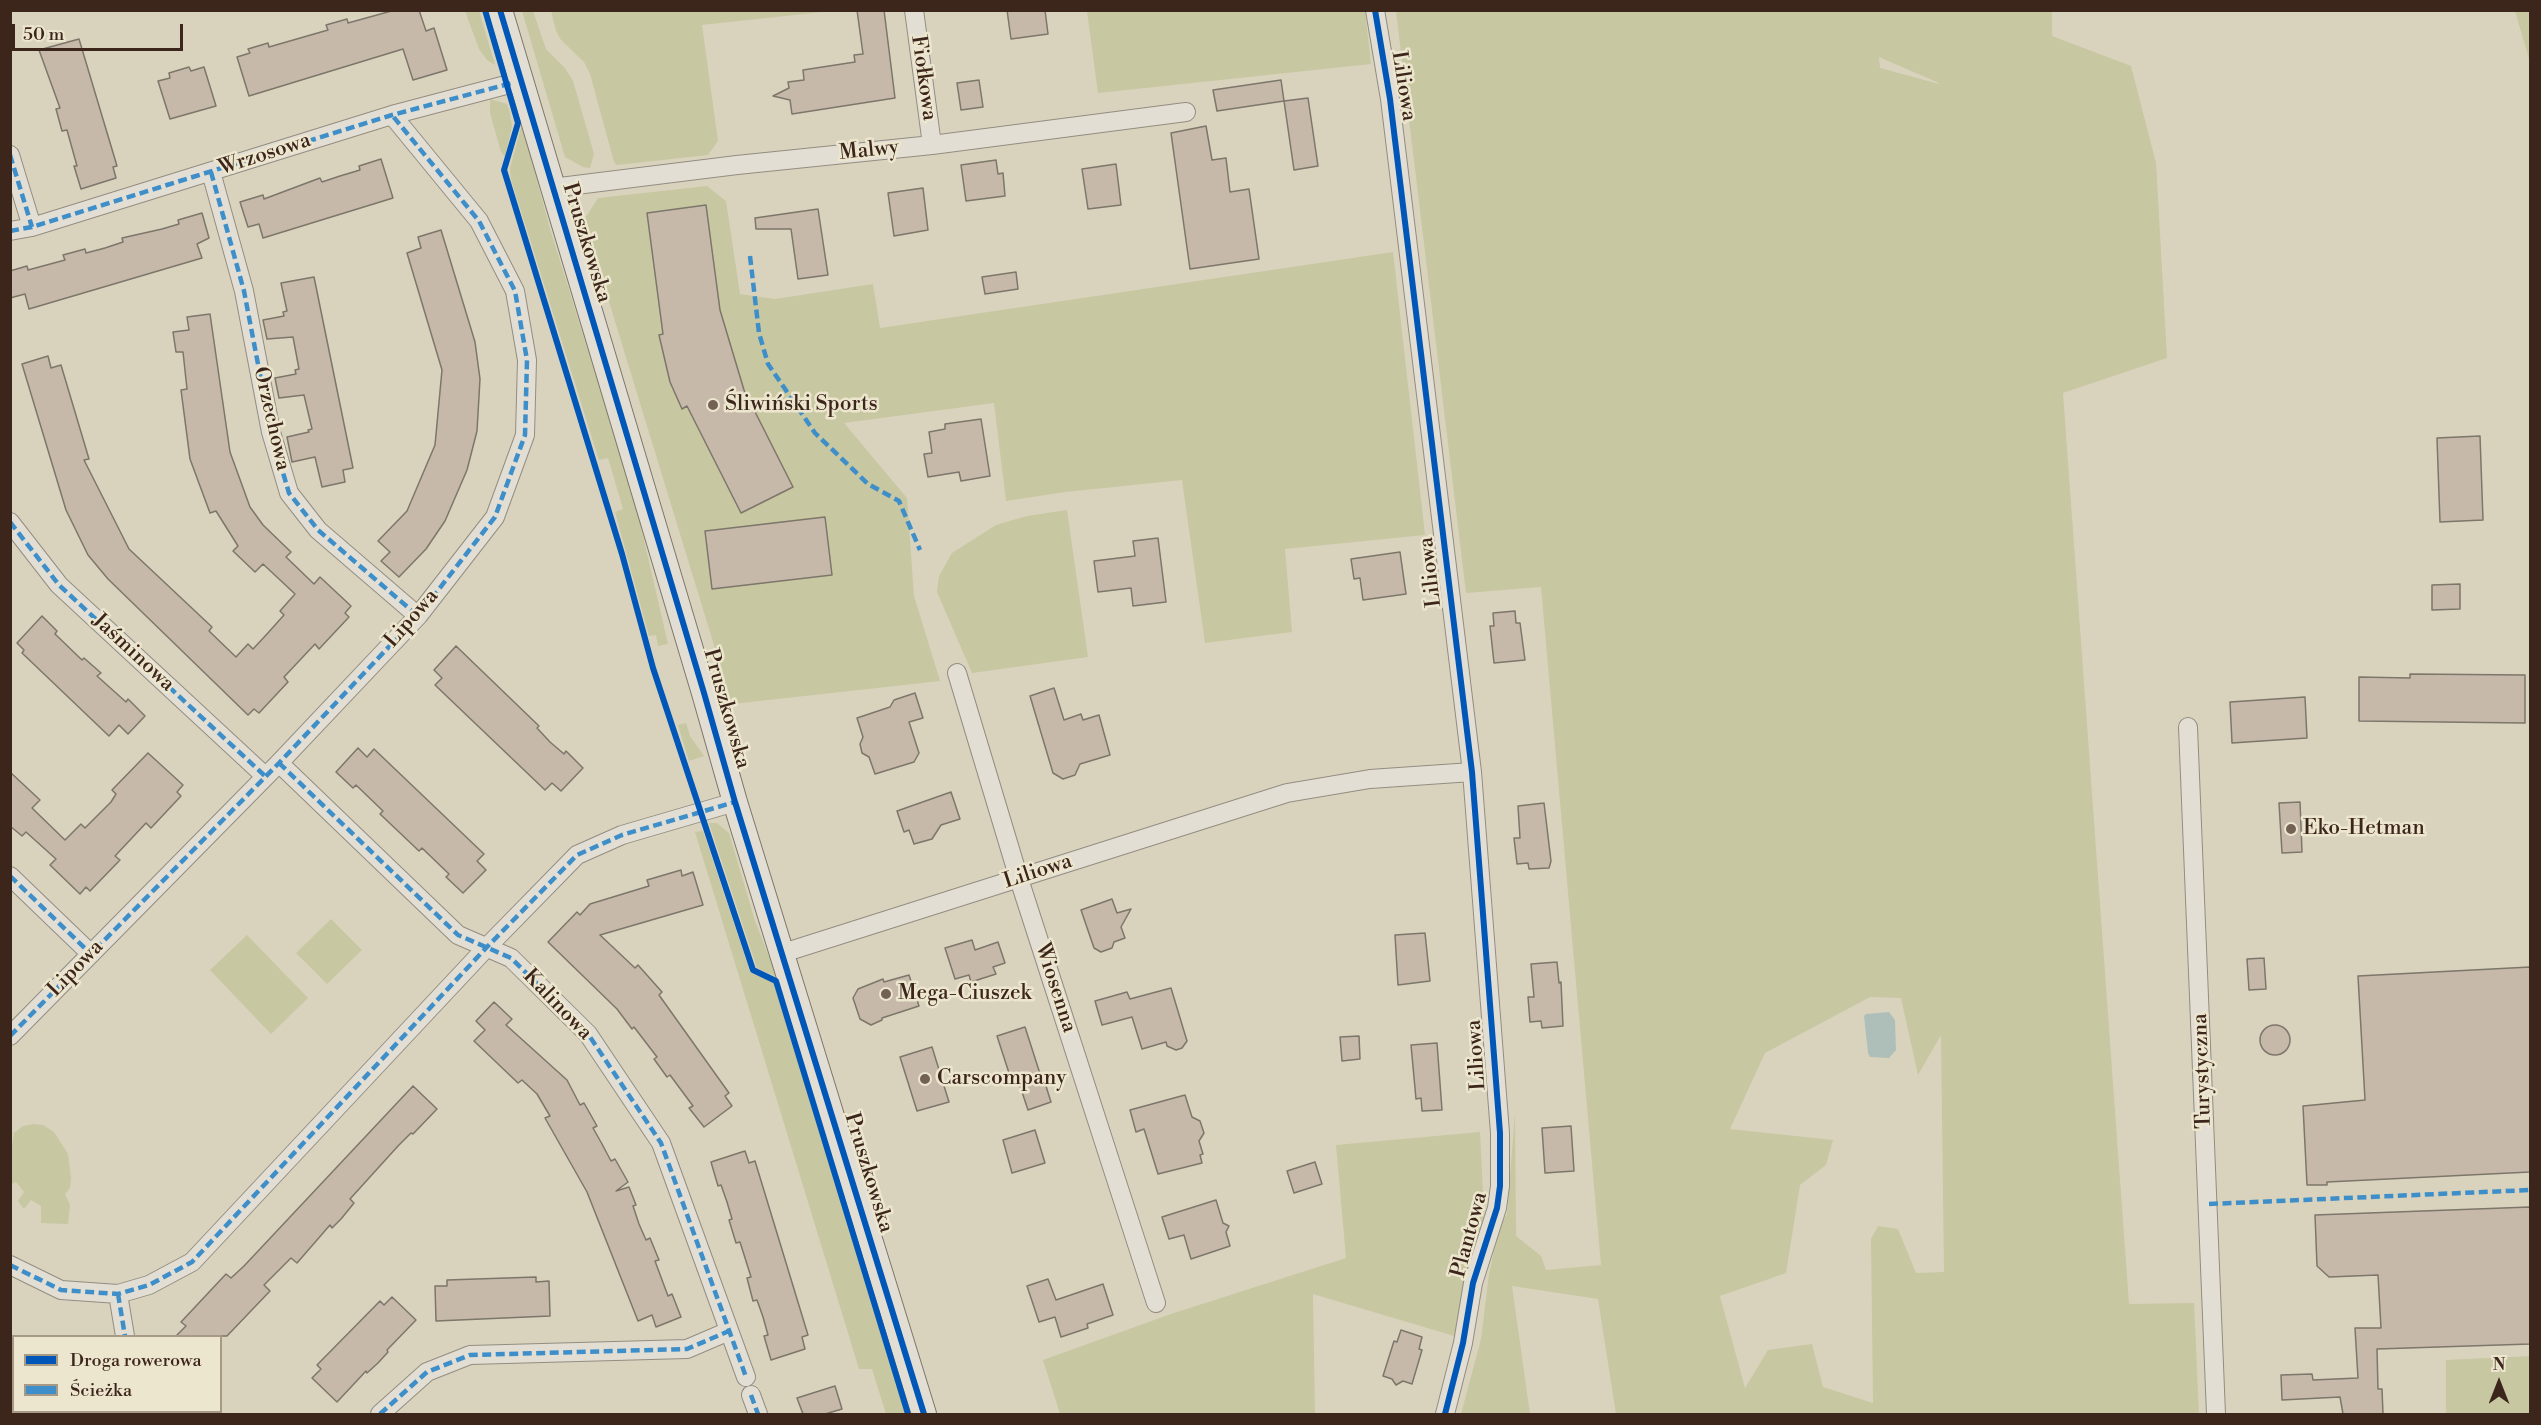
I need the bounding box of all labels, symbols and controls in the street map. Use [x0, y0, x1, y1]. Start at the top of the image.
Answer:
scale bar [15, 12, 186, 50]
text: 50 m [23, 23, 64, 46]
street label: Fiołkowa [905, 34, 941, 122]
street label: Liliowa [1385, 49, 1421, 123]
street label: Wrzosowa [216, 128, 314, 182]
street label: Malwy [838, 135, 900, 167]
street label: Pruszkowska [556, 180, 616, 306]
street label: Orzechowa [247, 365, 295, 473]
place label: Śliwiński Sports [725, 392, 878, 418]
marker: Śliwiński Sports [706, 398, 720, 412]
street label: Liliowa [1414, 535, 1448, 609]
street label: Lipowa [380, 584, 444, 654]
street label: Jaśminowa [87, 609, 179, 697]
street label: Pruszkowska [697, 646, 755, 772]
place label: Eko-Hetman [2303, 816, 2425, 842]
marker: Eko-Hetman [2284, 822, 2298, 836]
street label: Liliowa [1001, 849, 1075, 895]
street label: Lipowa [43, 935, 109, 1003]
street label: Wiosenna [1029, 940, 1081, 1036]
street label: Kalinowa [517, 964, 597, 1046]
place label: Mega-Ciuszek [898, 981, 1032, 1007]
marker: Mega-Ciuszek [879, 987, 893, 1001]
street label: Turystyczna [2188, 1013, 2218, 1129]
street label: Liliowa [1462, 1019, 1492, 1091]
place label: Carscompany [937, 1066, 1066, 1092]
marker: Carscompany [918, 1072, 932, 1086]
street label: Pruszkowska [838, 1110, 898, 1236]
street label: Plantowa [1446, 1189, 1494, 1281]
legend [12, 1335, 222, 1413]
text: Droga rowerowa [70, 1349, 202, 1372]
north arrow [2469, 1353, 2529, 1413]
text: N [2493, 1355, 2505, 1375]
text: Ścieżka [70, 1379, 132, 1402]

